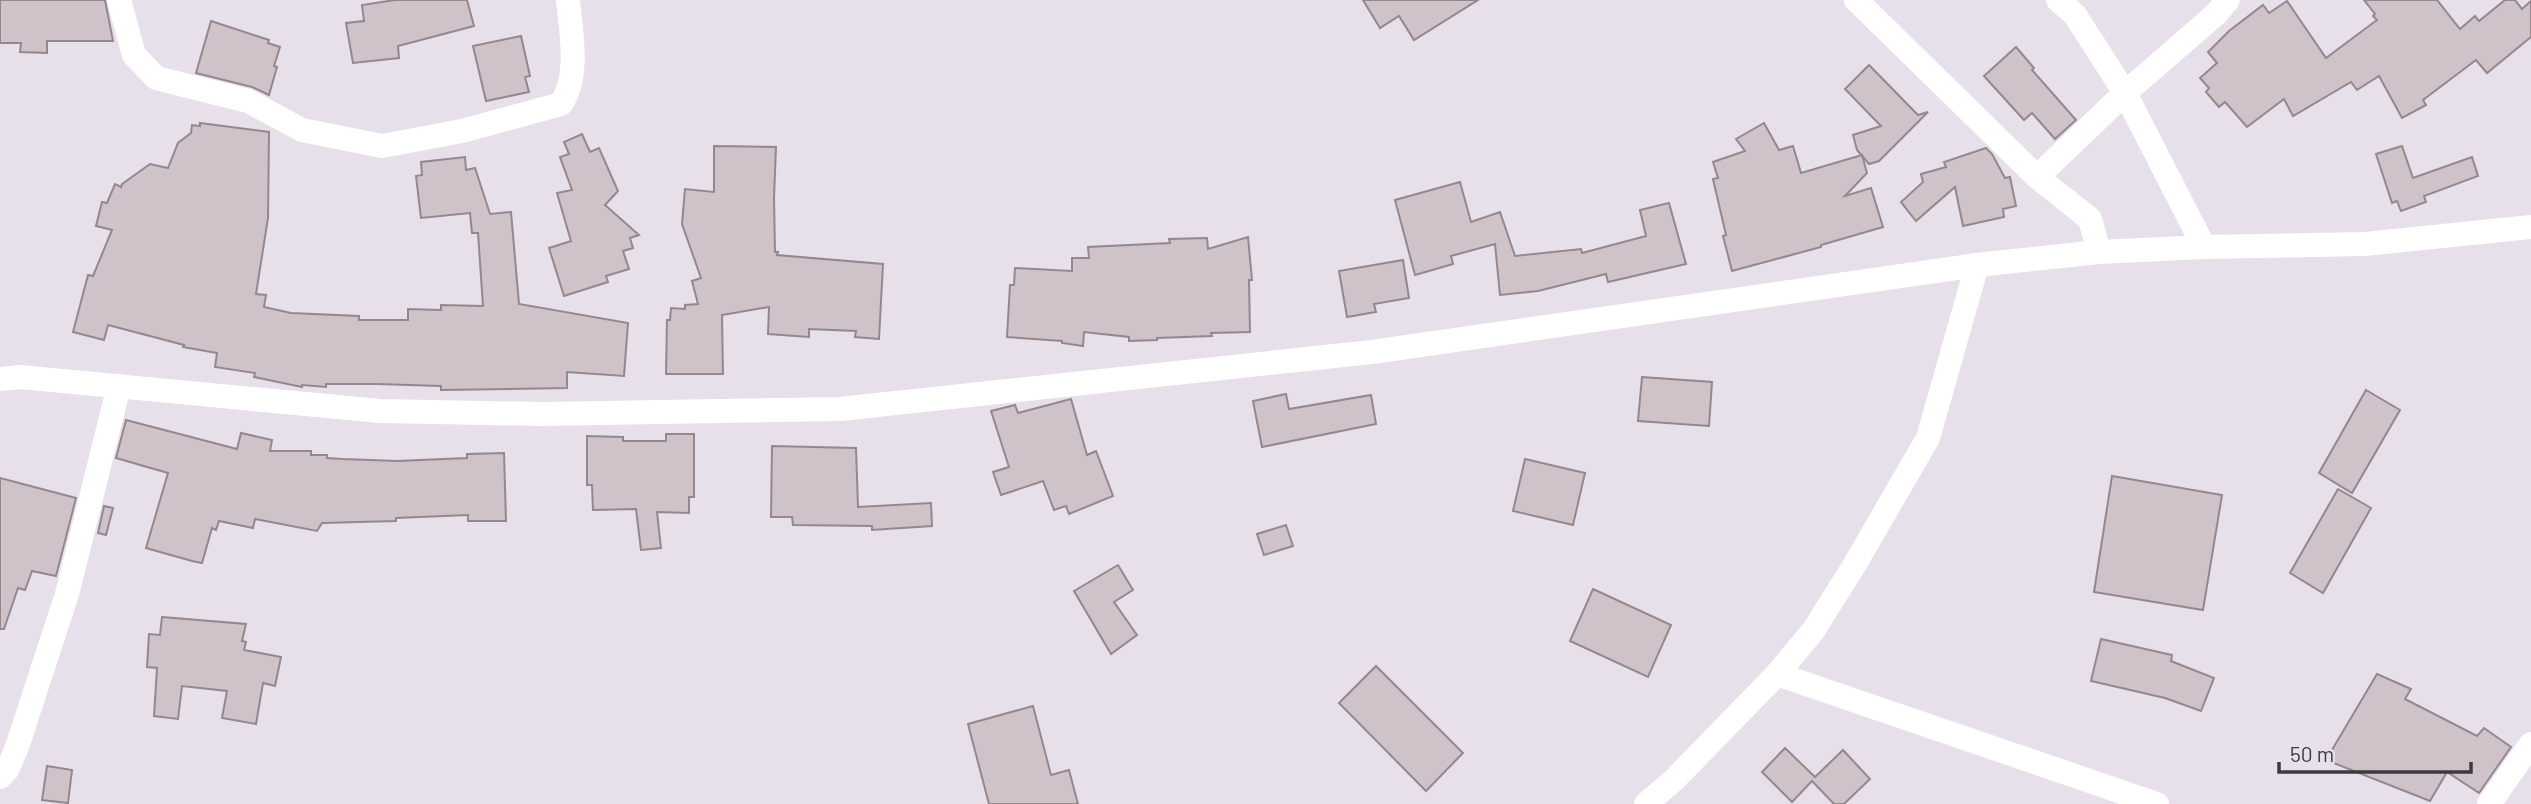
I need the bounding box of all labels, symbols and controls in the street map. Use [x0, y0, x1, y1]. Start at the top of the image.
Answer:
scale bar [2279, 730, 2472, 774]
text: 50 m [2290, 741, 2334, 766]

